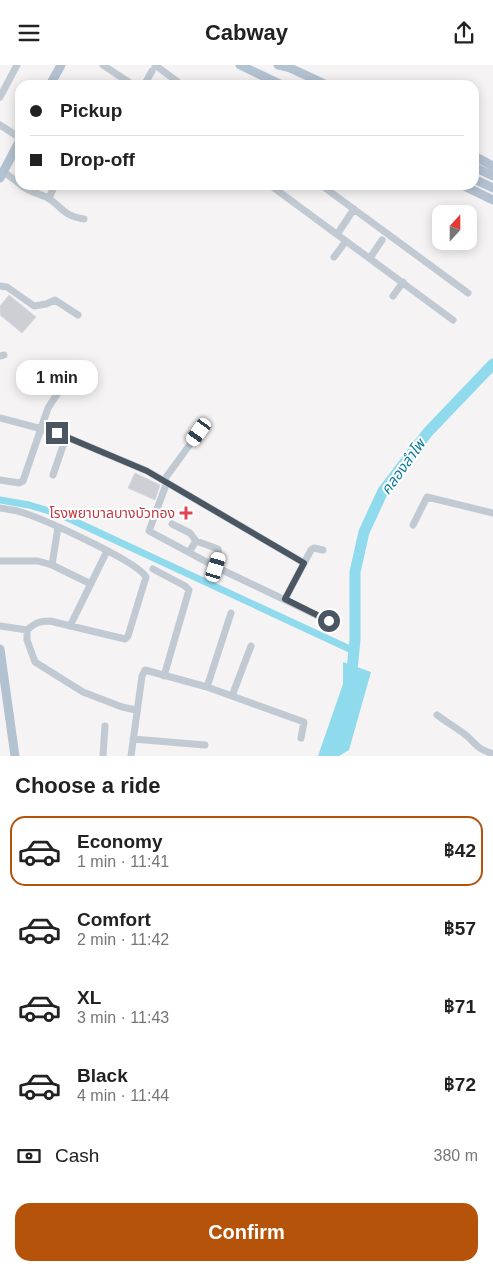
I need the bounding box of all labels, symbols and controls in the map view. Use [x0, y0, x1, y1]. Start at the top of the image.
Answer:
icon: menu [15, 19, 43, 47]
icon: share [450, 19, 478, 47]
text: Cabway [205, 20, 288, 45]
text: Pickup [60, 100, 122, 121]
text: Drop-off [60, 149, 135, 170]
north arrow [432, 205, 478, 250]
map controls [432, 205, 477, 250]
callout: 1 min [16, 361, 98, 395]
text: 1 min [36, 369, 78, 386]
car [184, 415, 213, 449]
route end [46, 422, 68, 444]
water label: คลองลำโพ [377, 435, 429, 498]
place label: โรงพยาบาลบางบัวทอง [50, 505, 175, 521]
marker: โรงพยาบาลบางบัวทอง [179, 506, 193, 520]
car [204, 550, 227, 584]
route start [318, 610, 340, 632]
text: Choose a ride [15, 773, 160, 798]
icon: car [17, 829, 62, 874]
text: Economy [77, 831, 163, 852]
text: ฿42 [444, 840, 476, 861]
text: 1 min · 11:41 [77, 853, 169, 870]
icon: car [17, 907, 62, 952]
text: Comfort [77, 909, 151, 930]
text: ฿57 [444, 918, 476, 939]
text: 2 min · 11:42 [77, 931, 169, 948]
icon: car [17, 985, 62, 1030]
text: XL [77, 987, 101, 1008]
text: ฿71 [444, 996, 476, 1017]
text: 3 min · 11:43 [77, 1009, 169, 1026]
icon: car [17, 1063, 62, 1108]
text: Black [77, 1065, 128, 1086]
text: ฿72 [444, 1074, 476, 1095]
text: 4 min · 11:44 [77, 1087, 169, 1104]
icon: cash [15, 1142, 43, 1170]
text: Cash [55, 1145, 99, 1166]
text: 380 m [434, 1147, 478, 1164]
button: Confirm [15, 1203, 478, 1261]

